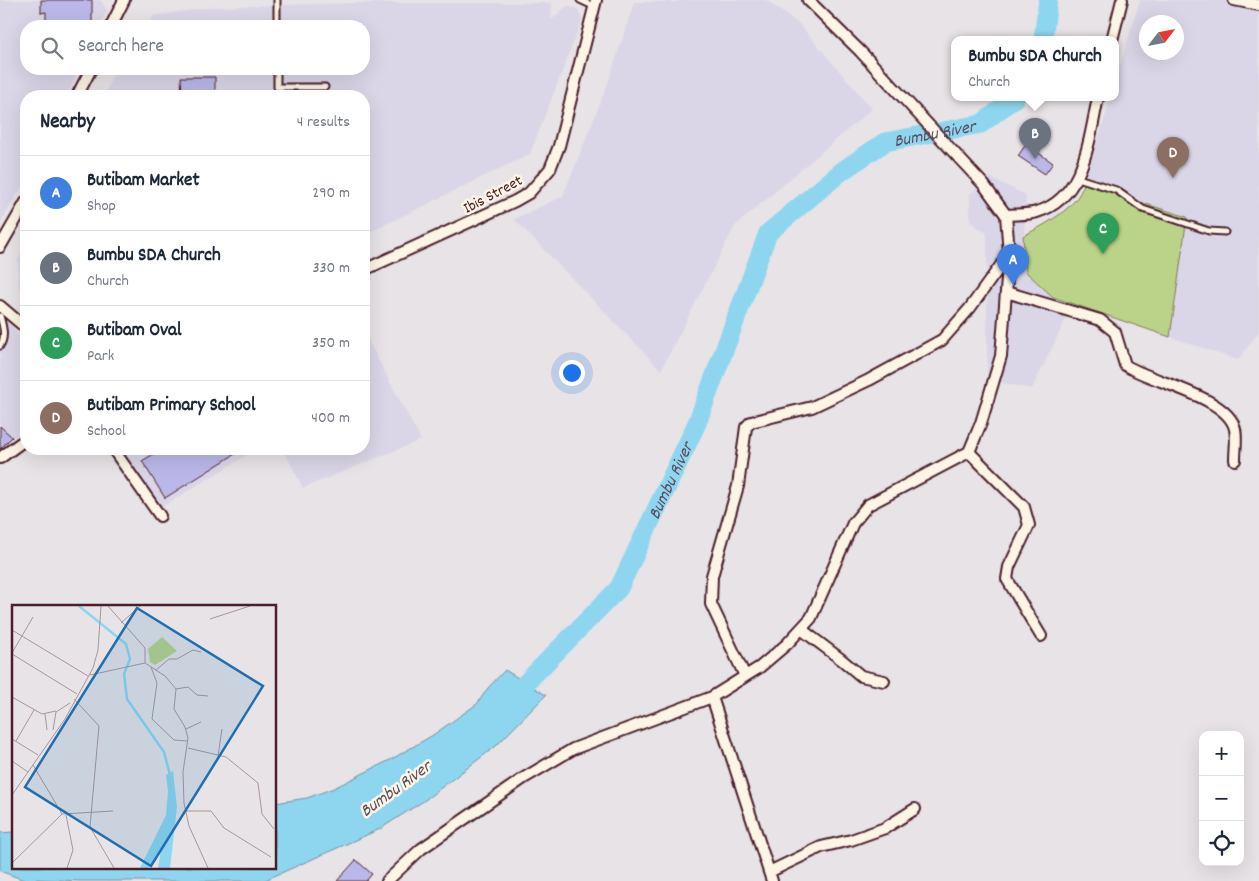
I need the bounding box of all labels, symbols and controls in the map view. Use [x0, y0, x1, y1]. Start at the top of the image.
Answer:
north arrow [1139, 15, 1184, 60]
search box [20, 20, 370, 75]
icon: search [38, 34, 66, 62]
text: Search here [78, 34, 164, 61]
popup [951, 36, 1119, 101]
text: Bumbu SDA Church [968, 44, 1102, 71]
text: Church [968, 71, 1010, 94]
text: Nearby [40, 108, 95, 138]
text: 4 results [297, 111, 350, 134]
water label: Bumbu River [892, 115, 980, 155]
pin: B [1019, 118, 1051, 159]
pin: D [1157, 137, 1189, 178]
text: Butibam Market [87, 168, 199, 195]
street label: Ibis Street [459, 170, 527, 220]
text: A [52, 182, 60, 205]
text: 290 m [312, 182, 350, 205]
text: Shop [87, 195, 116, 218]
pin: C [1087, 213, 1119, 254]
text: Bumbu SDA Church [87, 243, 221, 270]
pin: A [997, 244, 1029, 285]
text: B [52, 257, 60, 280]
text: 330 m [312, 257, 350, 280]
text: Church [87, 270, 129, 293]
text: Butibam Oval [87, 318, 182, 345]
text: C [52, 332, 60, 355]
text: 350 m [312, 332, 350, 355]
text: Park [87, 345, 114, 368]
your location [559, 360, 585, 386]
text: Butibam Primary School [87, 393, 256, 420]
text: D [52, 407, 60, 430]
text: 400 m [311, 407, 350, 430]
text: School [87, 420, 126, 443]
water label: Bumbu River [643, 437, 702, 524]
inset map [12, 605, 276, 868]
map controls [1199, 731, 1244, 866]
button: + [1199, 731, 1244, 776]
water label: Bumbu River [356, 754, 439, 824]
button: − [1199, 776, 1244, 821]
button: locate [1199, 821, 1244, 866]

